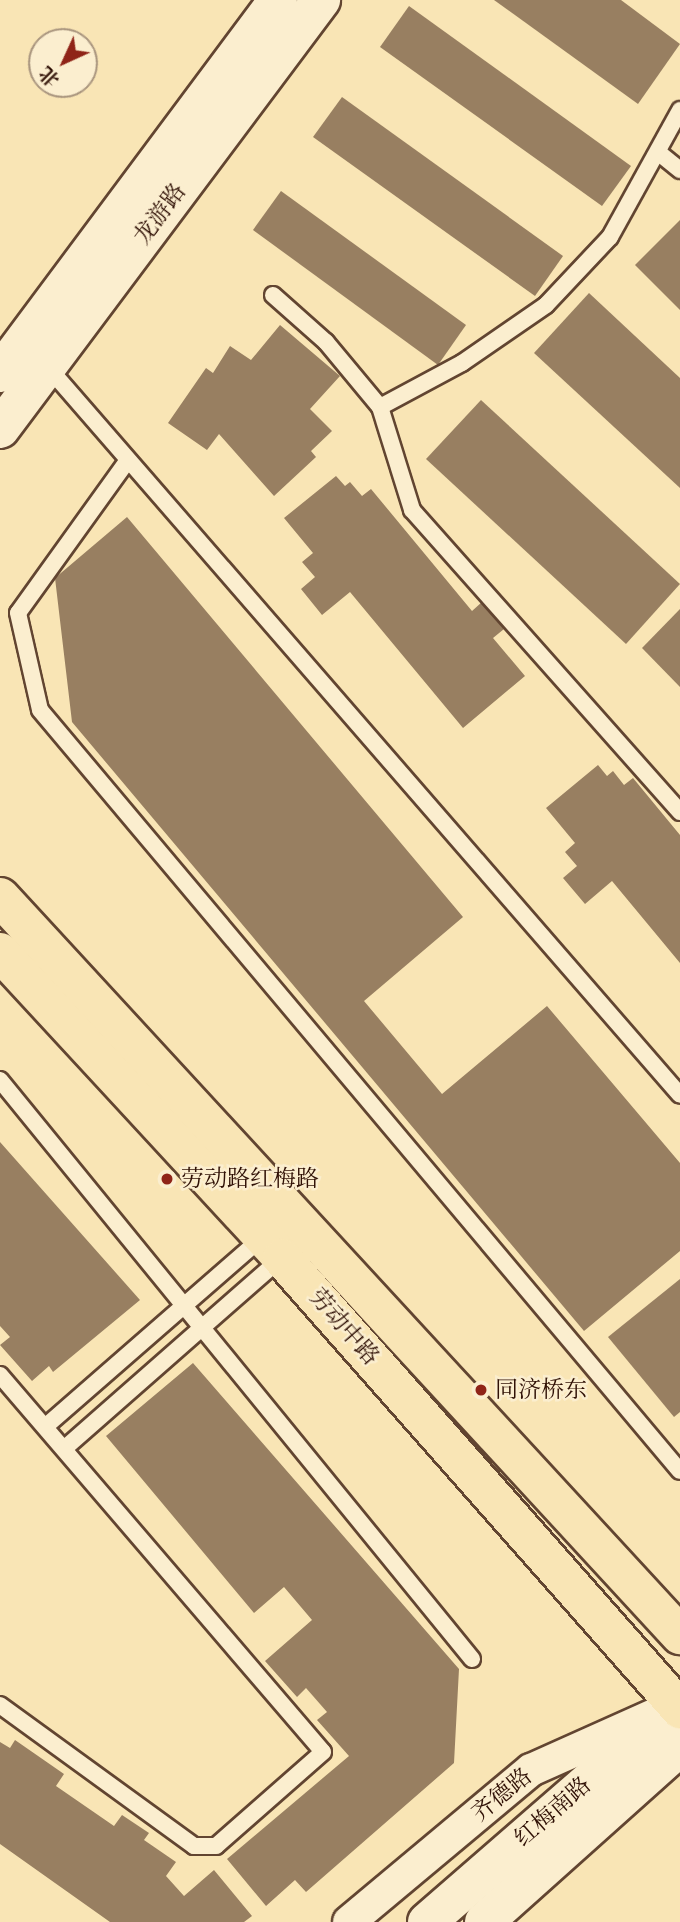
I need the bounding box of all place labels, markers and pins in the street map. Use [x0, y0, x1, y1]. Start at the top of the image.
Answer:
place label: 劳动路红梅路 [181, 1165, 319, 1193]
marker: 劳动路红梅路 [159, 1171, 175, 1187]
place label: 同济桥东 [495, 1376, 587, 1404]
marker: 同济桥东 [473, 1382, 489, 1398]

